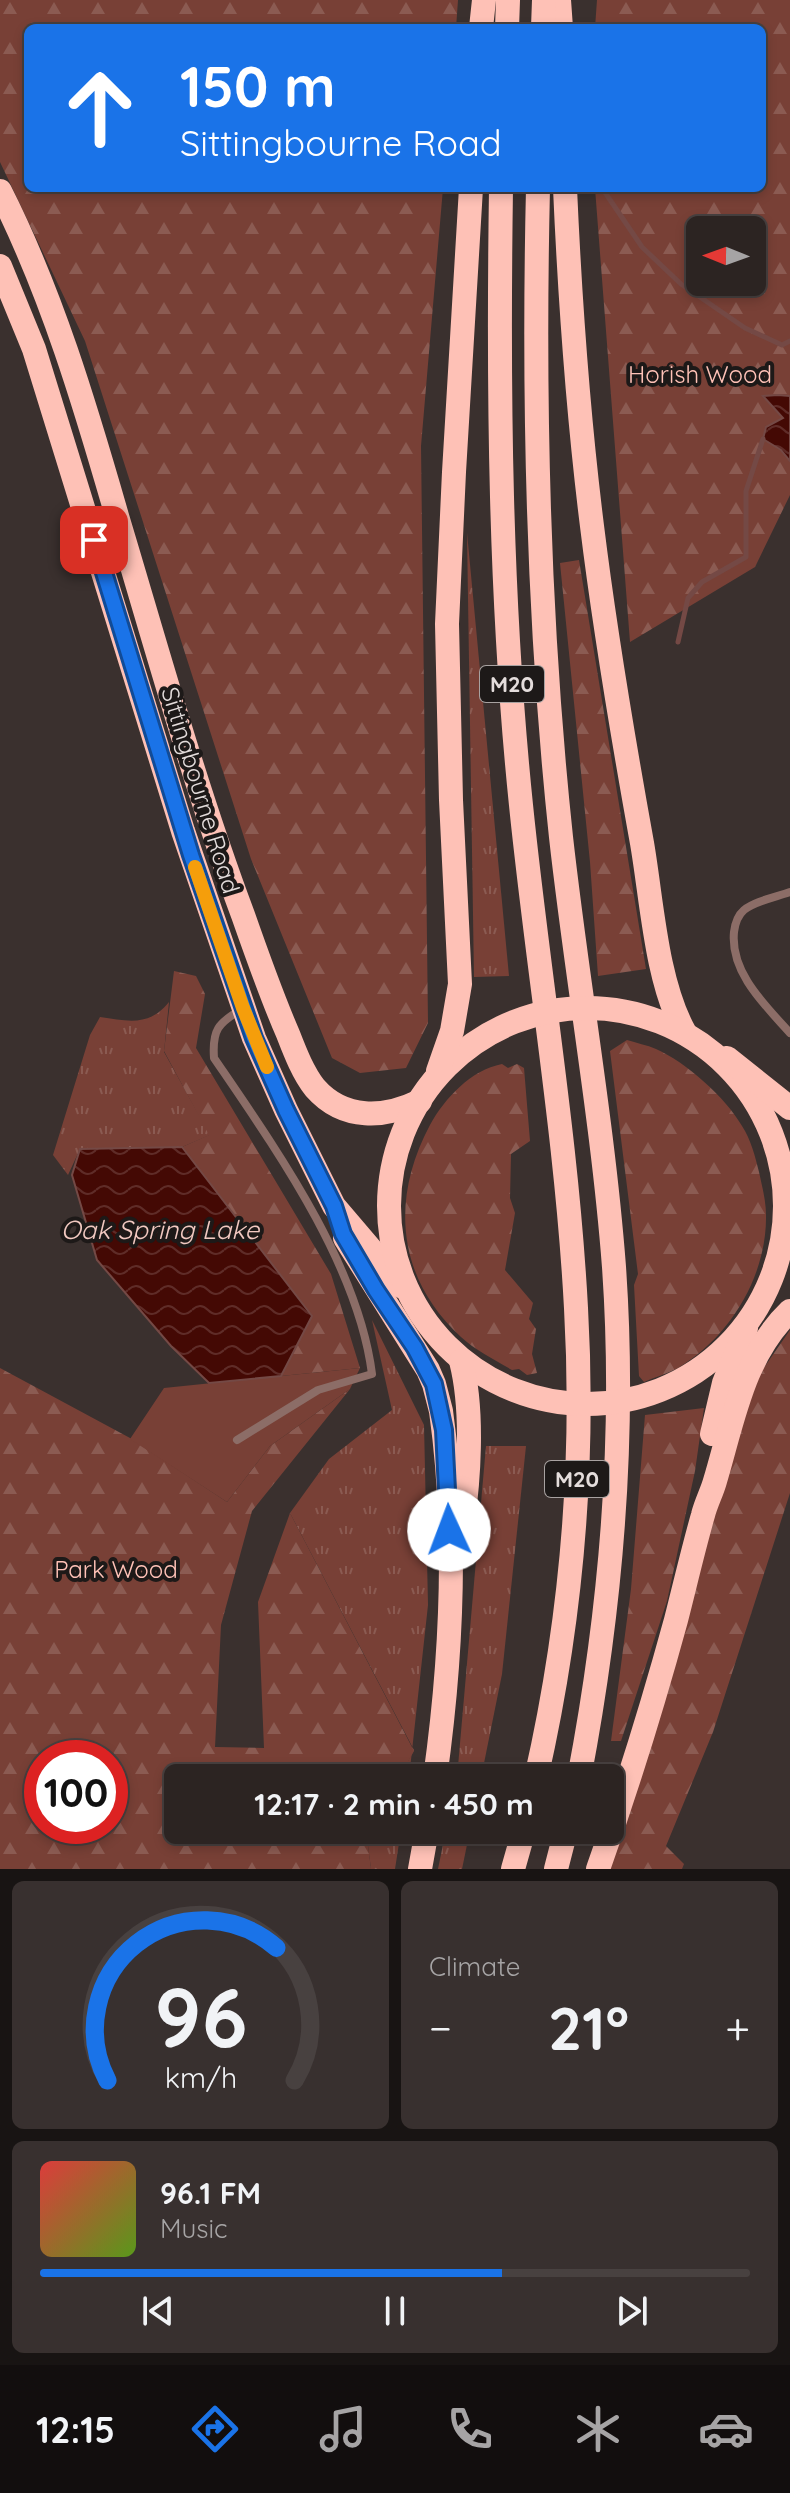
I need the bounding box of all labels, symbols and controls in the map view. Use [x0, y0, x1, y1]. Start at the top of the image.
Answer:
text: 150 m [180, 51, 336, 121]
icon: ahead [48, 56, 152, 160]
text: Sittingbourne Road [180, 120, 502, 165]
north arrow [686, 216, 766, 296]
map controls [686, 216, 766, 296]
park label: Horish Wood [628, 359, 772, 389]
pin [60, 506, 128, 574]
icon: arrive [72, 518, 116, 562]
road number: M20 [480, 666, 544, 702]
street label: Sittingbourne Road [155, 683, 247, 897]
water label: Oak Spring Lake [61, 1213, 261, 1246]
road number: M20 [545, 1461, 609, 1497]
position arrow [407, 1488, 491, 1572]
park label: Park Wood [54, 1554, 178, 1584]
speed limit sign: 100 [24, 1740, 128, 1844]
text: 12:17 · 2 min · 450 m [254, 1785, 534, 1823]
text: Climate [429, 1950, 520, 1983]
text: 96 [154, 1964, 247, 2068]
text: 21° [548, 1990, 629, 2065]
text: − [429, 2000, 452, 2055]
text: + [725, 2000, 750, 2055]
text: km/h [164, 2059, 237, 2095]
text: 96.1 FM [160, 2174, 261, 2212]
text: Music [160, 2212, 228, 2245]
icon: previous [136, 2289, 180, 2333]
icon: pause [373, 2289, 417, 2333]
icon: next [610, 2289, 654, 2333]
icon: directions [187, 2401, 243, 2457]
icon: music [315, 2401, 371, 2457]
icon: phone [442, 2401, 498, 2457]
icon: climate [570, 2401, 626, 2457]
icon: car [698, 2401, 754, 2457]
text: 12:15 [36, 2407, 115, 2452]

